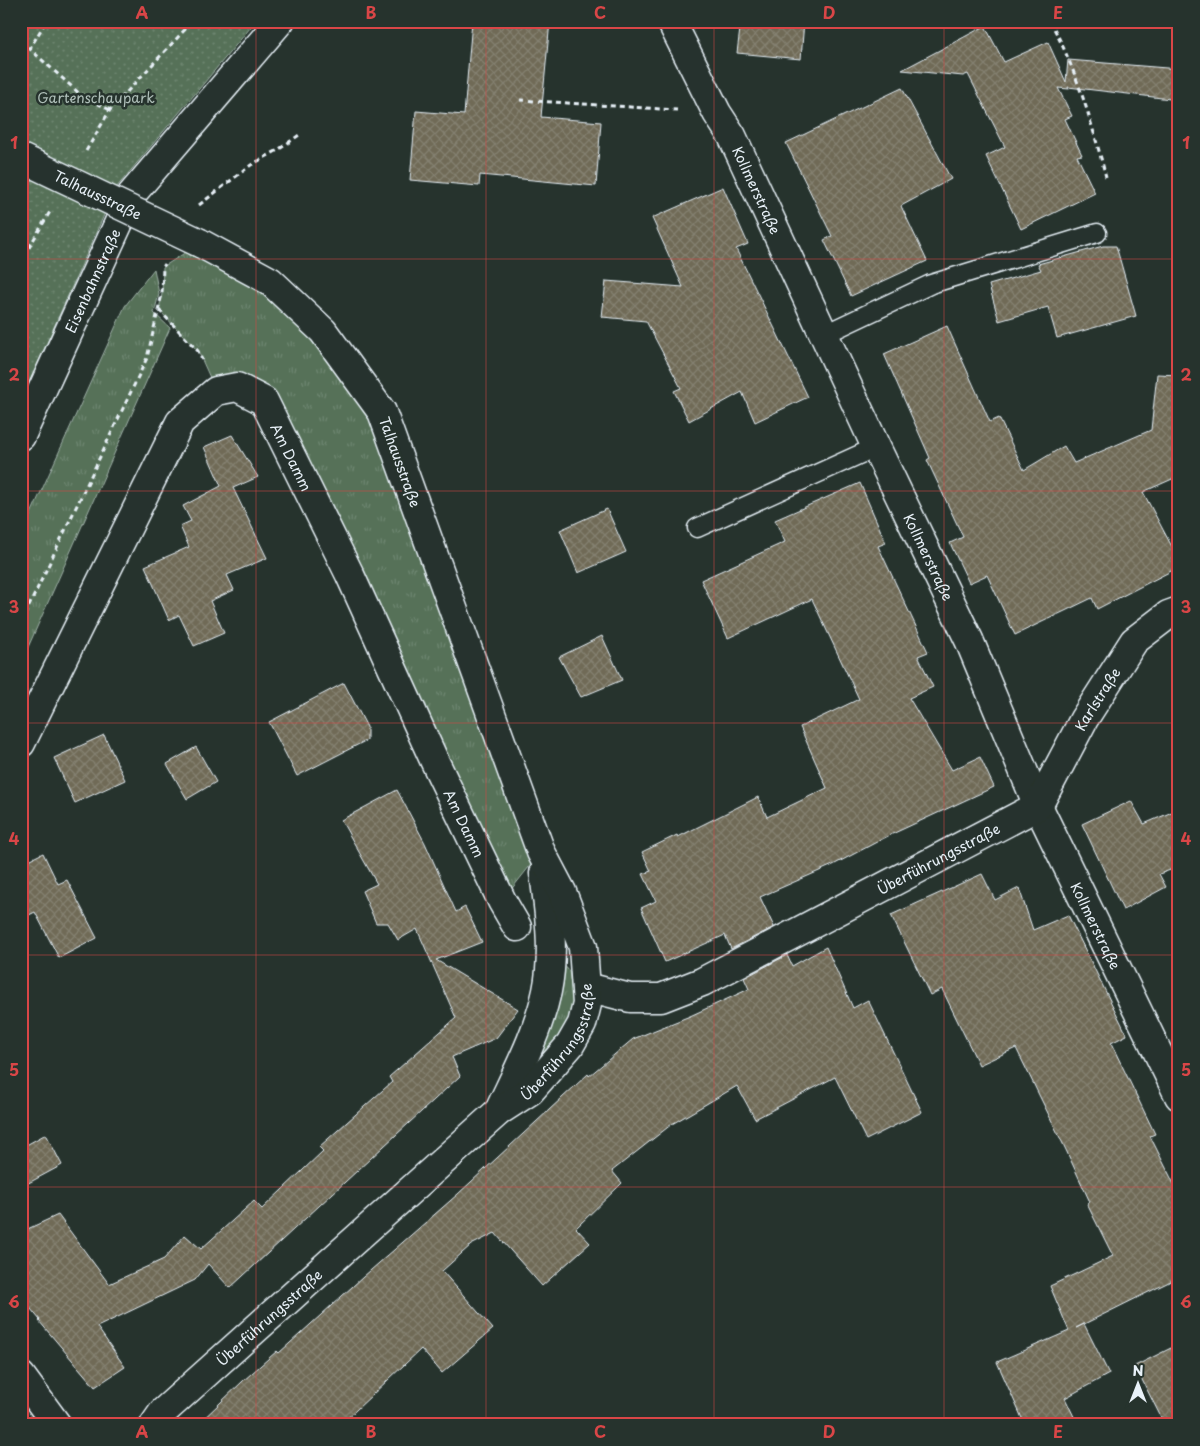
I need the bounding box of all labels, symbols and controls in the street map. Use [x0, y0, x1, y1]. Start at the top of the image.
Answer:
text: A [136, 0, 149, 24]
text: B [366, 0, 377, 24]
text: C [594, 0, 606, 24]
text: D [823, 0, 835, 24]
text: E [1053, 0, 1063, 24]
park label: Gartenschaupark [37, 87, 155, 108]
text: 1 [10, 130, 18, 154]
text: 1 [1182, 130, 1190, 154]
street label: Kollmerstraße [728, 143, 786, 237]
street label: Talhausstraße [50, 165, 145, 224]
street label: Eisenbahnstraße [59, 225, 125, 336]
text: 2 [8, 362, 20, 386]
text: 2 [1180, 362, 1192, 386]
street label: Talhausstraße [374, 414, 426, 510]
street label: Am Damm [266, 420, 317, 494]
street label: Kollmerstraße [899, 510, 959, 604]
text: 3 [9, 594, 19, 618]
text: 3 [1181, 594, 1191, 618]
street label: Karlstraße [1069, 663, 1125, 734]
street label: Am Damm [439, 786, 490, 861]
street label: Überführungsstraße [873, 817, 1003, 899]
text: 4 [9, 826, 20, 850]
text: 4 [1181, 826, 1192, 850]
street label: Kollmerstraße [1066, 879, 1126, 973]
street label: Überführungsstraße [516, 983, 598, 1105]
text: 5 [9, 1057, 19, 1081]
text: 5 [1181, 1057, 1191, 1081]
street label: Überführungsstraße [211, 1264, 327, 1370]
text: 6 [8, 1289, 20, 1313]
text: 6 [1180, 1289, 1192, 1313]
north arrow [1112, 1358, 1162, 1408]
text: N [1132, 1360, 1144, 1381]
text: A [136, 1419, 149, 1443]
text: B [366, 1419, 377, 1443]
text: C [594, 1419, 606, 1443]
text: D [823, 1419, 835, 1443]
text: E [1053, 1419, 1063, 1443]

